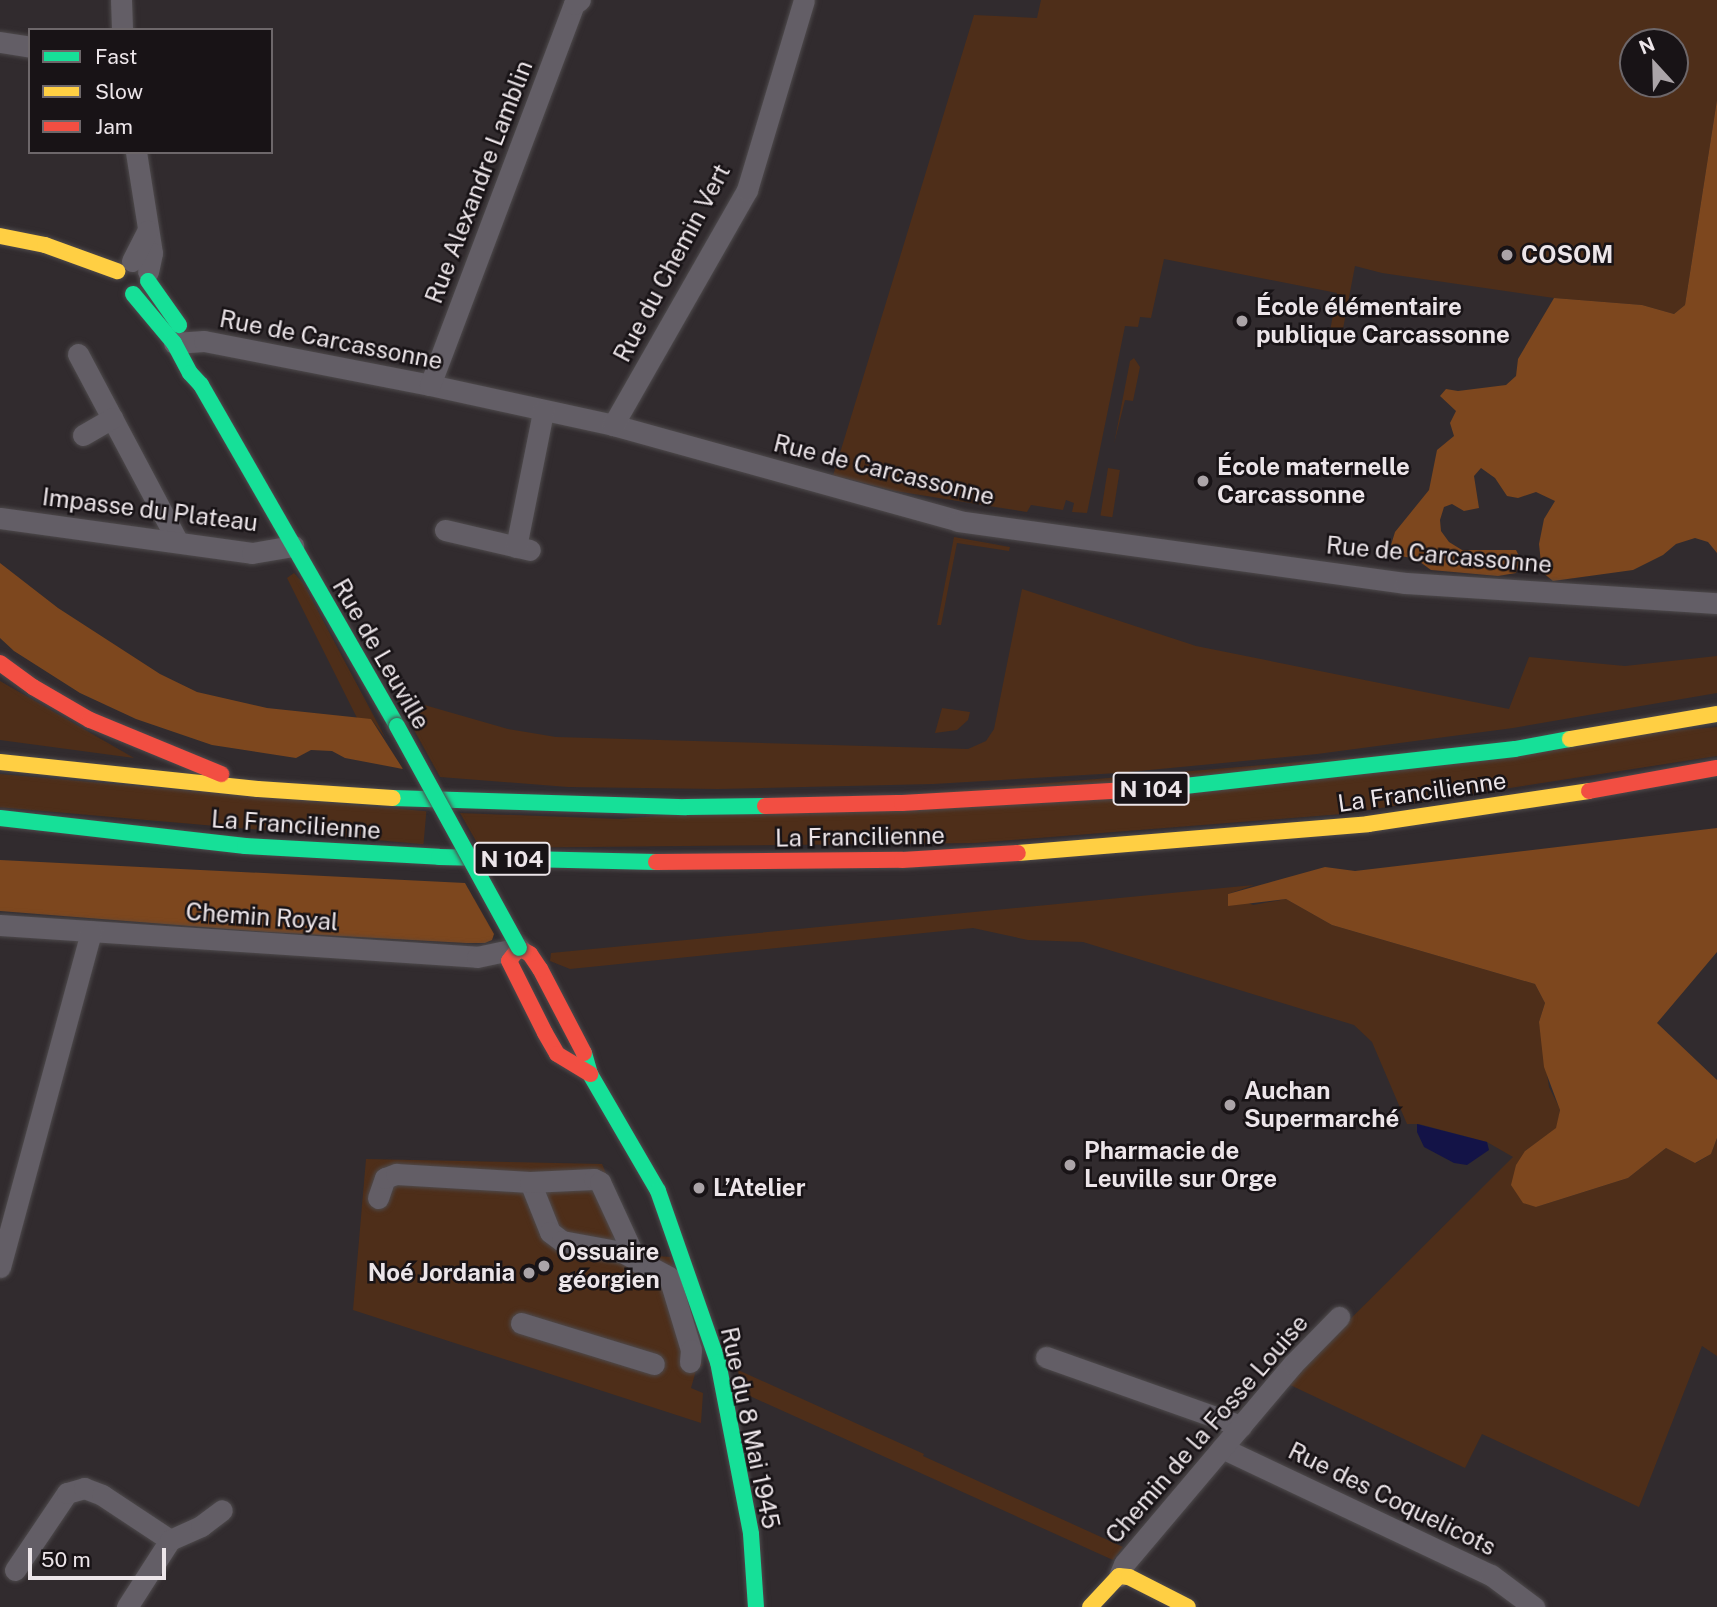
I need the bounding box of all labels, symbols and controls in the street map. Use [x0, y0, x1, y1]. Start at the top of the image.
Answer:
legend [28, 28, 273, 154]
north arrow [1619, 28, 1689, 98]
text: N [1636, 32, 1658, 58]
text: Fast [95, 44, 137, 69]
street label: Rue Alexandre Lamblin [419, 56, 539, 308]
text: Slow [95, 79, 143, 104]
text: Jam [95, 114, 133, 139]
street label: Rue du Chemin Vert [607, 159, 737, 367]
place label: COSOM [1521, 241, 1613, 269]
marker: COSOM [1499, 247, 1515, 263]
place label: École élémentaire publique Carcassonne [1256, 293, 1510, 349]
street label: Rue de Carcassonne [217, 304, 445, 376]
marker: École élémentaire publique Carcassonne [1234, 313, 1250, 329]
street label: Rue de Carcassonne [770, 429, 998, 511]
place label: École maternelle Carcassonne [1217, 453, 1410, 509]
marker: École maternelle Carcassonne [1195, 473, 1211, 489]
street label: Impasse du Plateau [40, 482, 260, 538]
street label: Rue de Carcassonne [1325, 531, 1553, 579]
street label: Rue de Leuville [326, 573, 436, 735]
street label: La Francilienne [1336, 766, 1508, 818]
road number: N 104 [1112, 769, 1190, 808]
street label: La Francilienne [210, 805, 382, 845]
street label: La Francilienne [775, 821, 945, 853]
road number: N 104 [474, 839, 550, 878]
street label: Chemin Royal [185, 897, 339, 937]
place label: Auchan Supermarché [1244, 1077, 1399, 1133]
marker: Auchan Supermarché [1222, 1097, 1238, 1113]
place label: Pharmacie de Leuville sur Orge [1084, 1137, 1277, 1193]
marker: Pharmacie de Leuville sur Orge [1062, 1157, 1078, 1173]
place label: L’Atelier [713, 1174, 806, 1202]
marker: L’Atelier [691, 1180, 707, 1196]
place label: Ossuaire géorgien [558, 1238, 660, 1294]
marker: Ossuaire géorgien [536, 1258, 552, 1274]
place label: Noé Jordania [368, 1259, 515, 1287]
marker: Noé Jordania [521, 1265, 537, 1281]
street label: Chemin de la Fosse Louise [1100, 1309, 1314, 1549]
street label: Rue du 8 Mai 1945 [714, 1324, 786, 1532]
street label: Rue des Coquelicots [1283, 1436, 1501, 1562]
scale bar [32, 1534, 170, 1578]
text: 50 m [41, 1547, 91, 1572]

